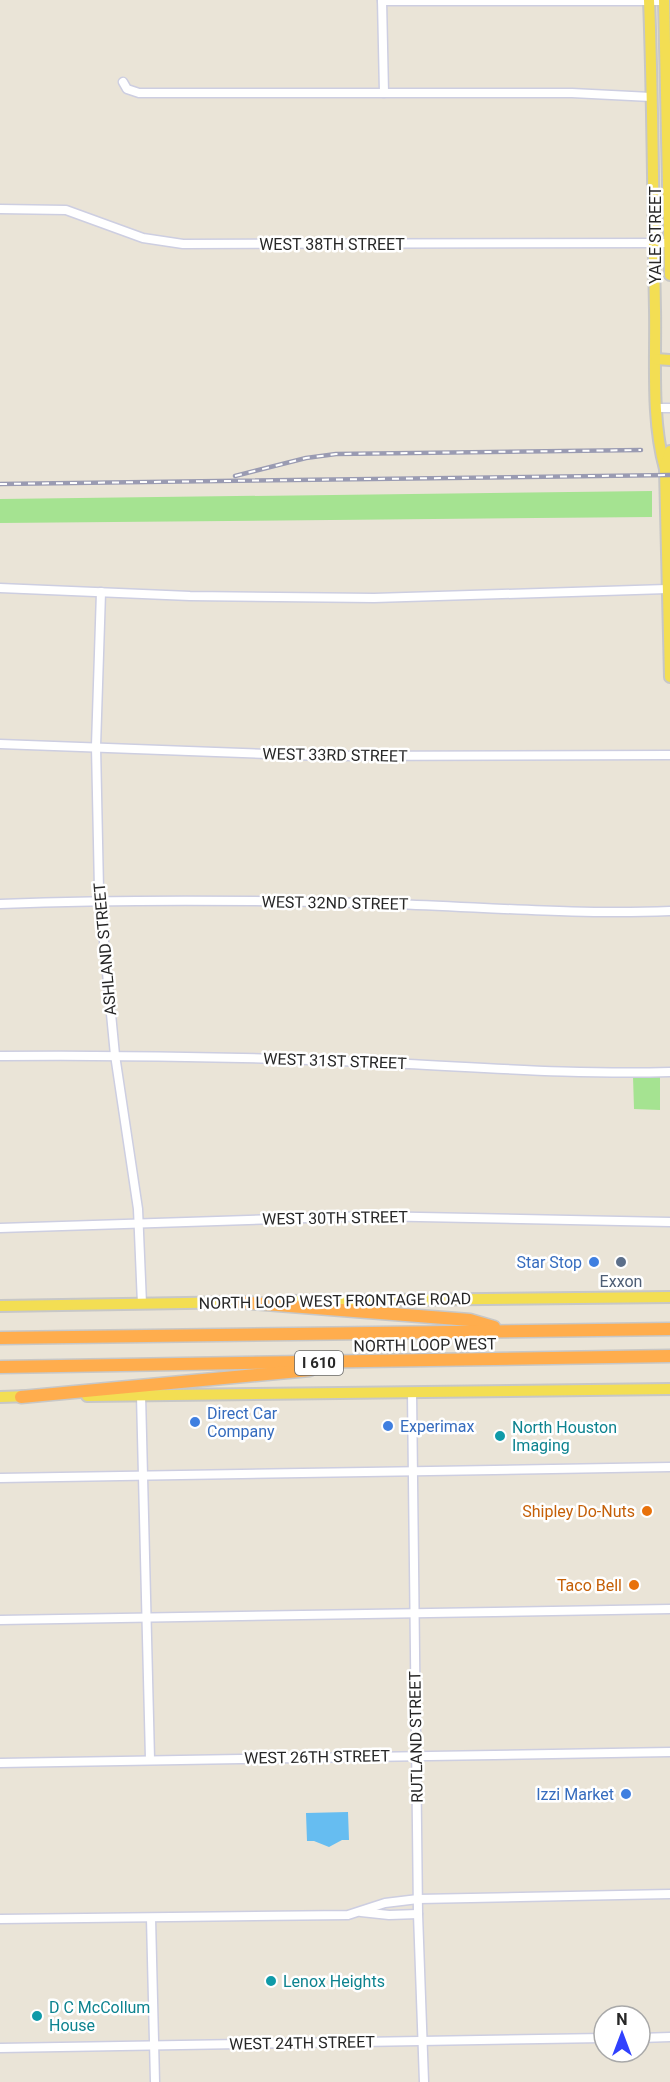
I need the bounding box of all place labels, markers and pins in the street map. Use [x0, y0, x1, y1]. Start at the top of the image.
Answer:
place label: Star Stop [516, 1253, 582, 1272]
marker: Star Stop [587, 1255, 601, 1269]
marker: Exxon [614, 1255, 628, 1269]
place label: Exxon [600, 1272, 642, 1291]
place label: Direct Car Company [207, 1404, 278, 1441]
marker: Direct Car Company [188, 1415, 202, 1429]
place label: Experimax [400, 1417, 475, 1436]
place label: North Houston Imaging [512, 1418, 617, 1455]
marker: Experimax [381, 1419, 395, 1433]
marker: North Houston Imaging [493, 1429, 507, 1443]
place label: Shipley Do-Nuts [522, 1502, 635, 1521]
marker: Shipley Do-Nuts [640, 1504, 654, 1518]
place label: Taco Bell [557, 1576, 622, 1595]
marker: Taco Bell [627, 1578, 641, 1592]
place label: Izzi Market [536, 1785, 614, 1804]
marker: Izzi Market [619, 1787, 633, 1801]
place label: Lenox Heights [283, 1972, 385, 1991]
marker: Lenox Heights [264, 1974, 278, 1988]
place label: D C McCollum House [49, 1998, 150, 2035]
marker: D C McCollum House [30, 2009, 44, 2023]

